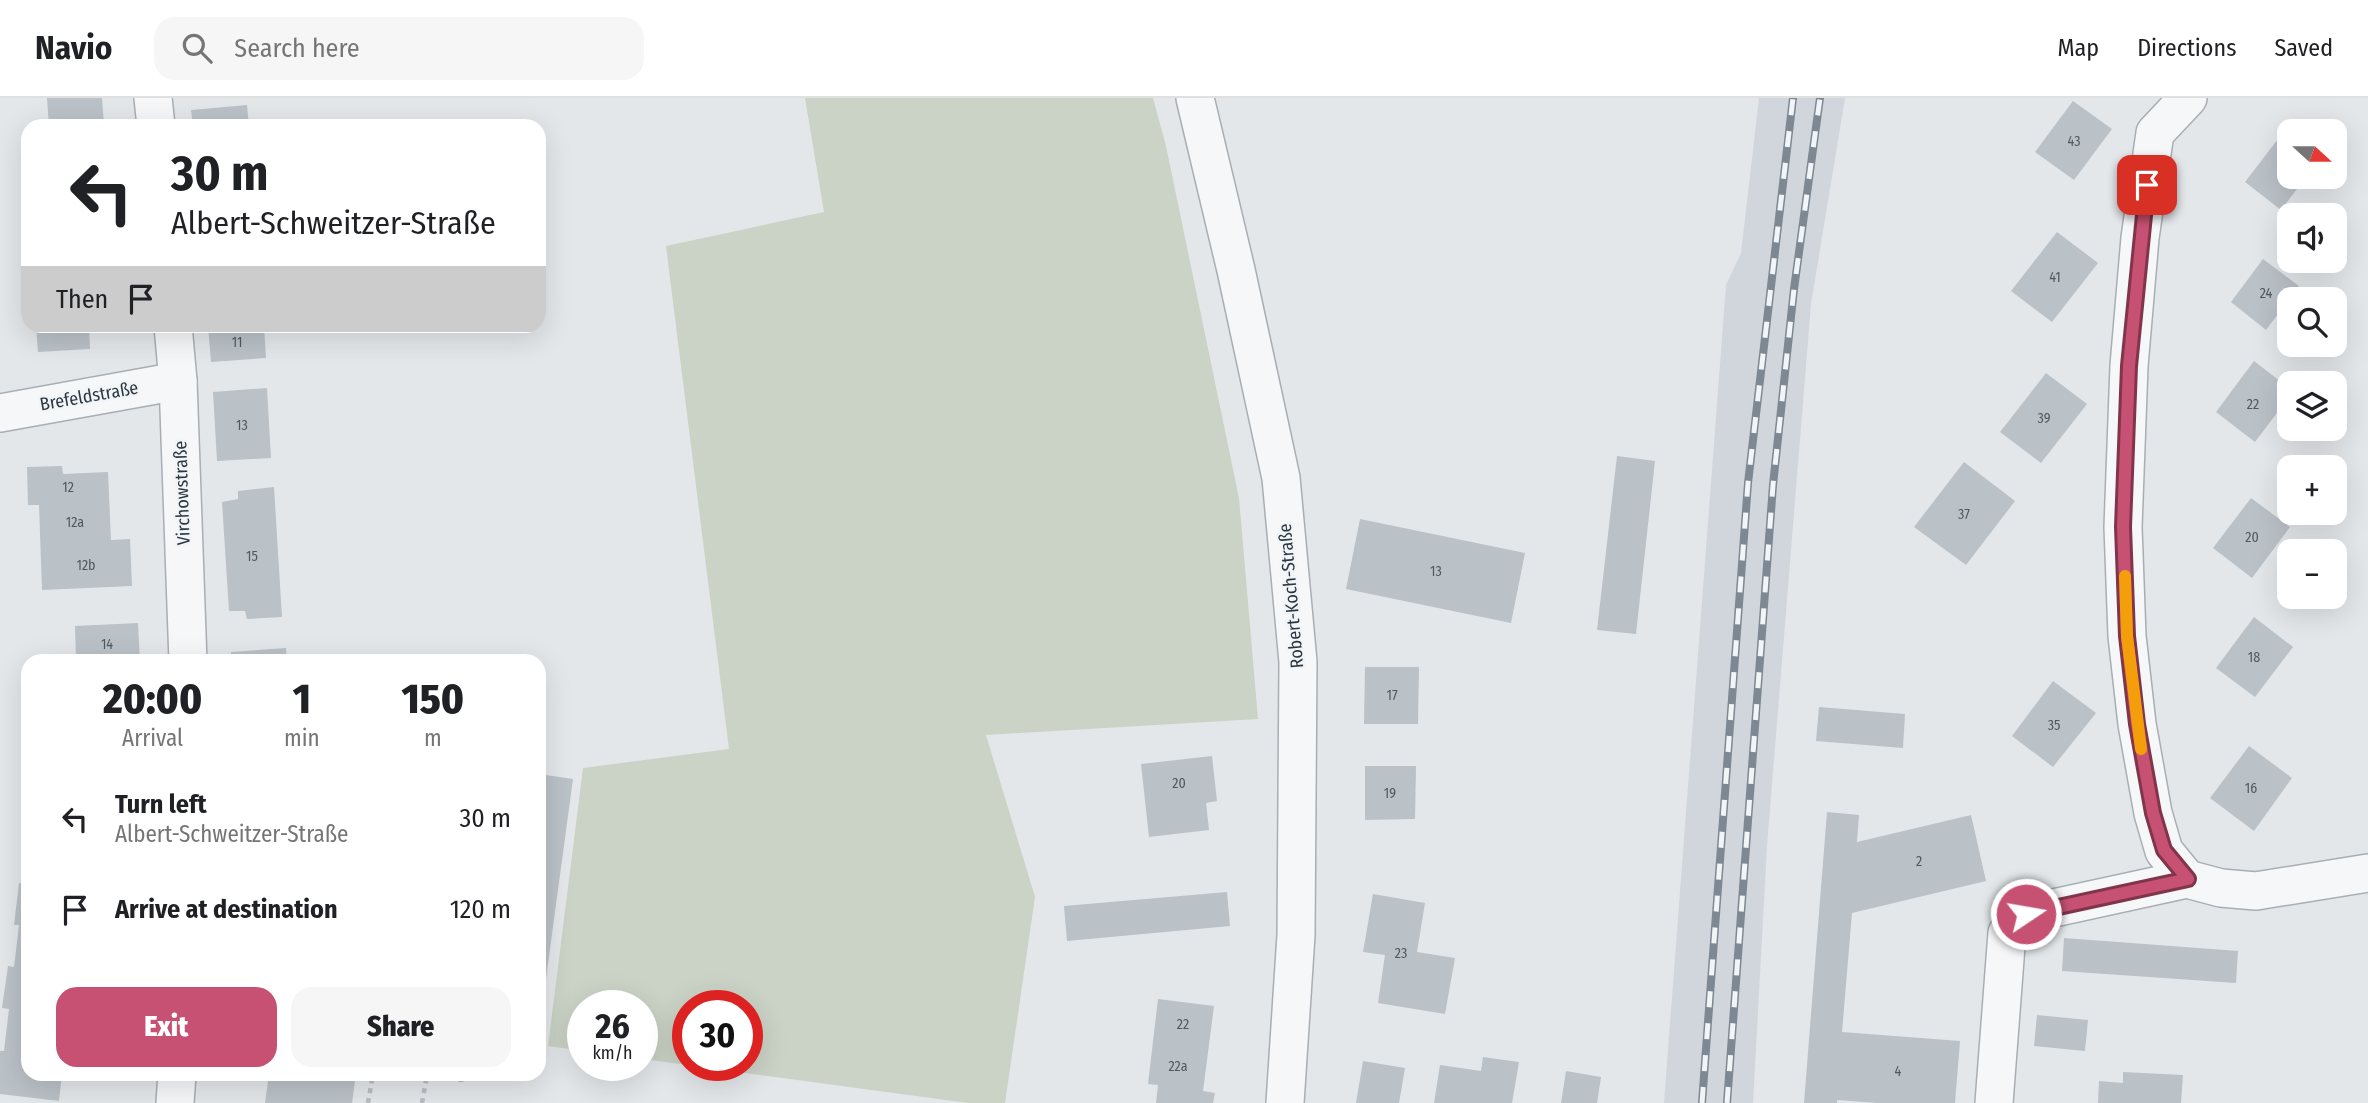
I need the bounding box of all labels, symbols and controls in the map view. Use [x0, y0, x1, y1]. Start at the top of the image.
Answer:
search box [154, 17, 644, 80]
text: Navio [35, 28, 112, 68]
icon: search [178, 29, 216, 67]
text: Search here [234, 33, 360, 64]
text: Map [2058, 34, 2099, 62]
text: Directions [2137, 34, 2236, 62]
text: Saved [2274, 34, 2333, 62]
north arrow [2277, 119, 2347, 189]
map controls [2277, 119, 2347, 609]
house number: 43 [2068, 133, 2080, 150]
text: 30 m [171, 144, 269, 203]
icon: left [56, 147, 147, 238]
pin [2117, 155, 2177, 215]
icon: arrive [2128, 166, 2166, 204]
button: sound [2277, 203, 2347, 273]
text: Albert-Schweitzer-Straße [171, 204, 496, 242]
house number: 41 [2049, 269, 2061, 286]
icon: arrive [122, 280, 160, 318]
text: Then [56, 284, 108, 315]
house number: 24 [2260, 285, 2273, 302]
button: search [2277, 287, 2347, 357]
house number: 11 [232, 334, 242, 351]
button: layers [2277, 371, 2347, 441]
street label: Brefeldstraße [38, 376, 140, 415]
house number: 22 [2247, 396, 2259, 413]
house number: 39 [2038, 410, 2051, 427]
house number: 13 [236, 417, 248, 434]
street label: Virchowstraße [169, 440, 195, 546]
button: + [2277, 455, 2347, 525]
house number: 12 [62, 479, 74, 496]
house number: 37 [1958, 506, 1970, 523]
house number: 12a [66, 514, 84, 531]
street label: Robert-Koch-Straße [1274, 523, 1308, 669]
house number: 20 [2245, 529, 2259, 546]
button: − [2277, 539, 2347, 609]
house number: 15 [246, 548, 258, 565]
house number: 12b [76, 557, 96, 574]
house number: 13 [1430, 563, 1442, 580]
house number: 14 [101, 636, 113, 653]
house number: 18 [2248, 649, 2260, 666]
text: 20:00 [103, 674, 202, 724]
text: 1 [293, 674, 311, 724]
text: 150 [402, 674, 464, 724]
house number: 17 [1386, 687, 1398, 704]
house number: 35 [2048, 717, 2060, 734]
text: Arrival [122, 724, 183, 752]
text: min [284, 724, 320, 752]
text: m [424, 724, 442, 752]
house number: 20 [1172, 775, 1186, 792]
house number: 16 [2245, 780, 2257, 797]
house number: 19 [1384, 785, 1396, 802]
text: Turn left [115, 789, 207, 820]
icon: left [56, 800, 94, 838]
text: 30 m [460, 803, 511, 834]
text: Albert-Schweitzer-Straße [115, 820, 348, 848]
house number: 2 [1916, 853, 1922, 870]
position arrow [1989, 877, 2063, 951]
icon: arrive [56, 891, 94, 929]
text: Arrive at destination [115, 894, 338, 925]
text: 120 m [450, 894, 511, 925]
house number: 23 [1395, 945, 1407, 962]
button: Exit [56, 987, 277, 1067]
button: Share [291, 987, 511, 1067]
speed limit sign: 30 [672, 990, 763, 1081]
text: 26 [595, 1005, 630, 1047]
house number: 22 [1177, 1016, 1189, 1033]
text: km/h [592, 1042, 633, 1064]
house number: 22a [1168, 1058, 1188, 1075]
house number: 4 [1895, 1063, 1902, 1080]

